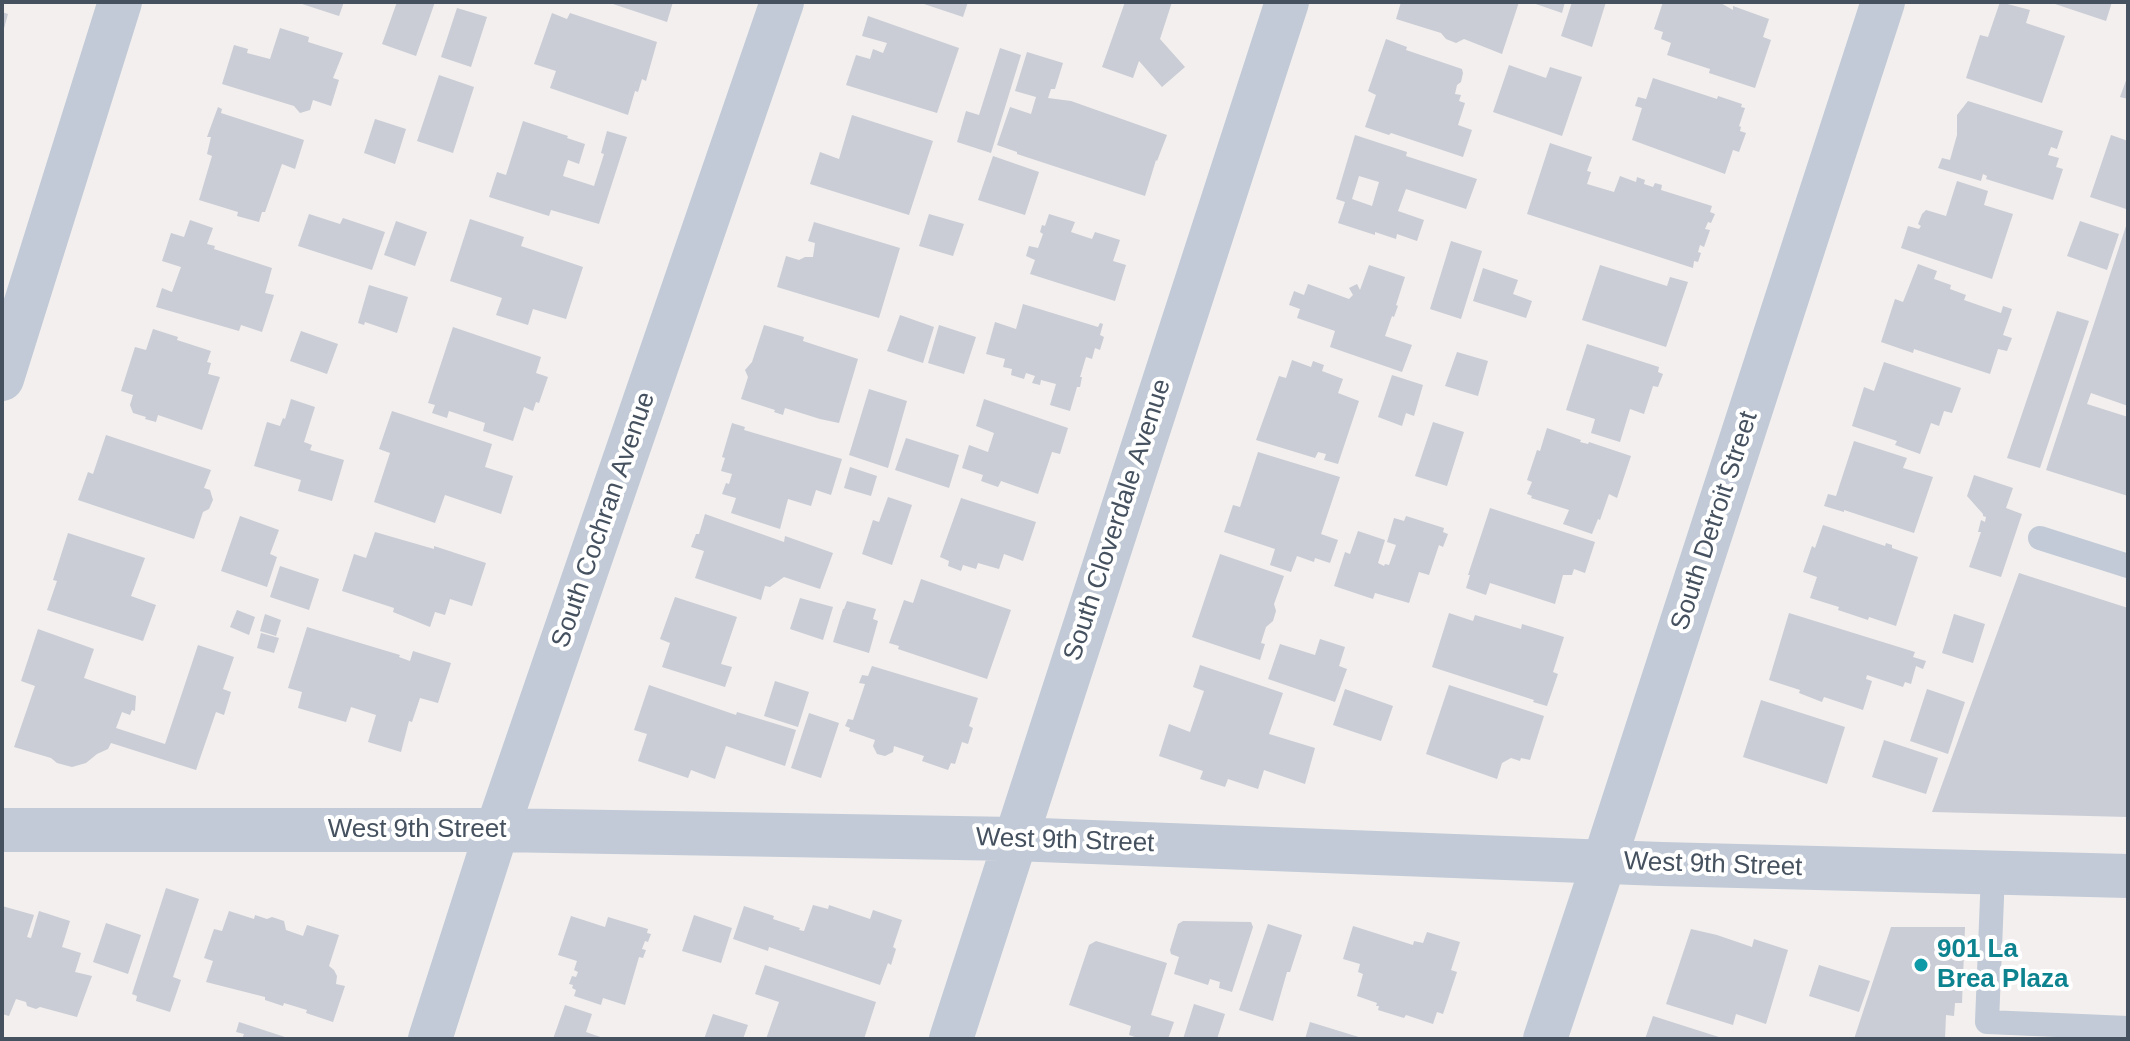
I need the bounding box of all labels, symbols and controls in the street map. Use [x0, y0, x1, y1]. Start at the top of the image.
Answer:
street label: South Cloverdale Avenue [1058, 375, 1178, 665]
street label: South Cochran Avenue [546, 388, 662, 652]
street label: South Detroit Street [1665, 408, 1765, 634]
street label: West 9th Street [328, 814, 506, 846]
street label: West 9th Street [975, 822, 1155, 860]
street label: West 9th Street [1623, 846, 1803, 884]
place label: 901 La Brea Plaza [1937, 934, 2069, 996]
marker: 901 La Brea Plaza [1912, 956, 1930, 974]

